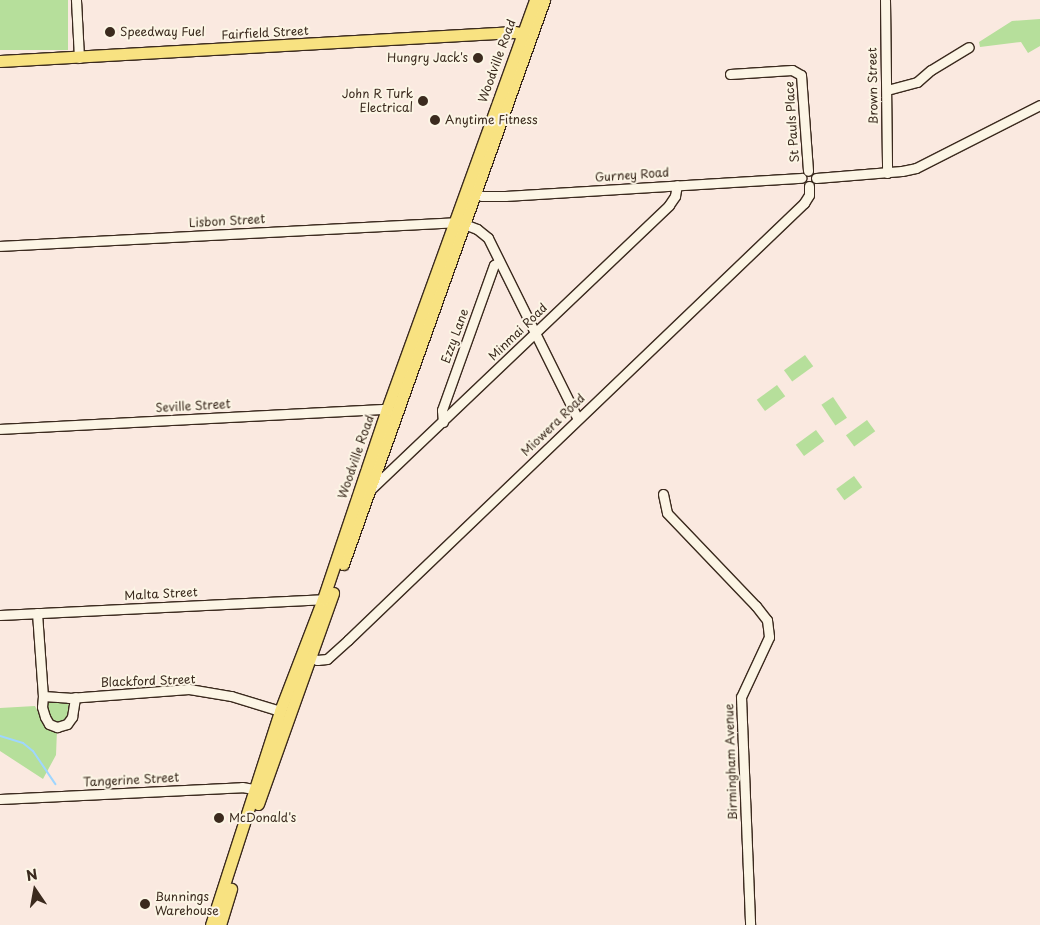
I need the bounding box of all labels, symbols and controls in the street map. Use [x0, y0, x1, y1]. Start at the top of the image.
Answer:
street label: Woodville Road [475, 17, 519, 105]
street label: Fairfield Street [221, 24, 309, 42]
place label: Speedway Fuel [120, 25, 205, 39]
marker: Speedway Fuel [104, 26, 116, 38]
street label: Brown Street [865, 48, 881, 124]
place label: Hungry Jack's [386, 51, 468, 65]
marker: Hungry Jack's [472, 52, 484, 64]
street label: St Pauls Place [782, 81, 802, 163]
place label: John R Turk Electrical [342, 87, 413, 115]
marker: John R Turk Electrical [417, 95, 429, 107]
place label: Anytime Fitness [445, 113, 537, 127]
marker: Anytime Fitness [429, 114, 441, 126]
street label: Gurney Road [594, 165, 670, 185]
street label: Lisbon Street [189, 212, 265, 230]
street label: Minmai Road [486, 300, 550, 364]
street label: Ezzy Lane [438, 306, 472, 366]
street label: Miowera Road [518, 391, 588, 459]
street label: Seville Street [155, 397, 231, 415]
street label: Woodville Road [335, 413, 377, 501]
street label: Malta Street [123, 585, 199, 603]
street label: Blackford Street [100, 672, 196, 690]
street label: Birmingham Avenue [722, 704, 740, 820]
street label: Tangerine Street [82, 770, 180, 790]
place label: McDonald's [229, 811, 296, 825]
marker: McDonald's [213, 812, 225, 824]
text: N [24, 863, 39, 886]
north arrow [10, 865, 60, 915]
place label: Bunnings Warehouse [155, 890, 219, 918]
marker: Bunnings Warehouse [139, 898, 151, 910]

